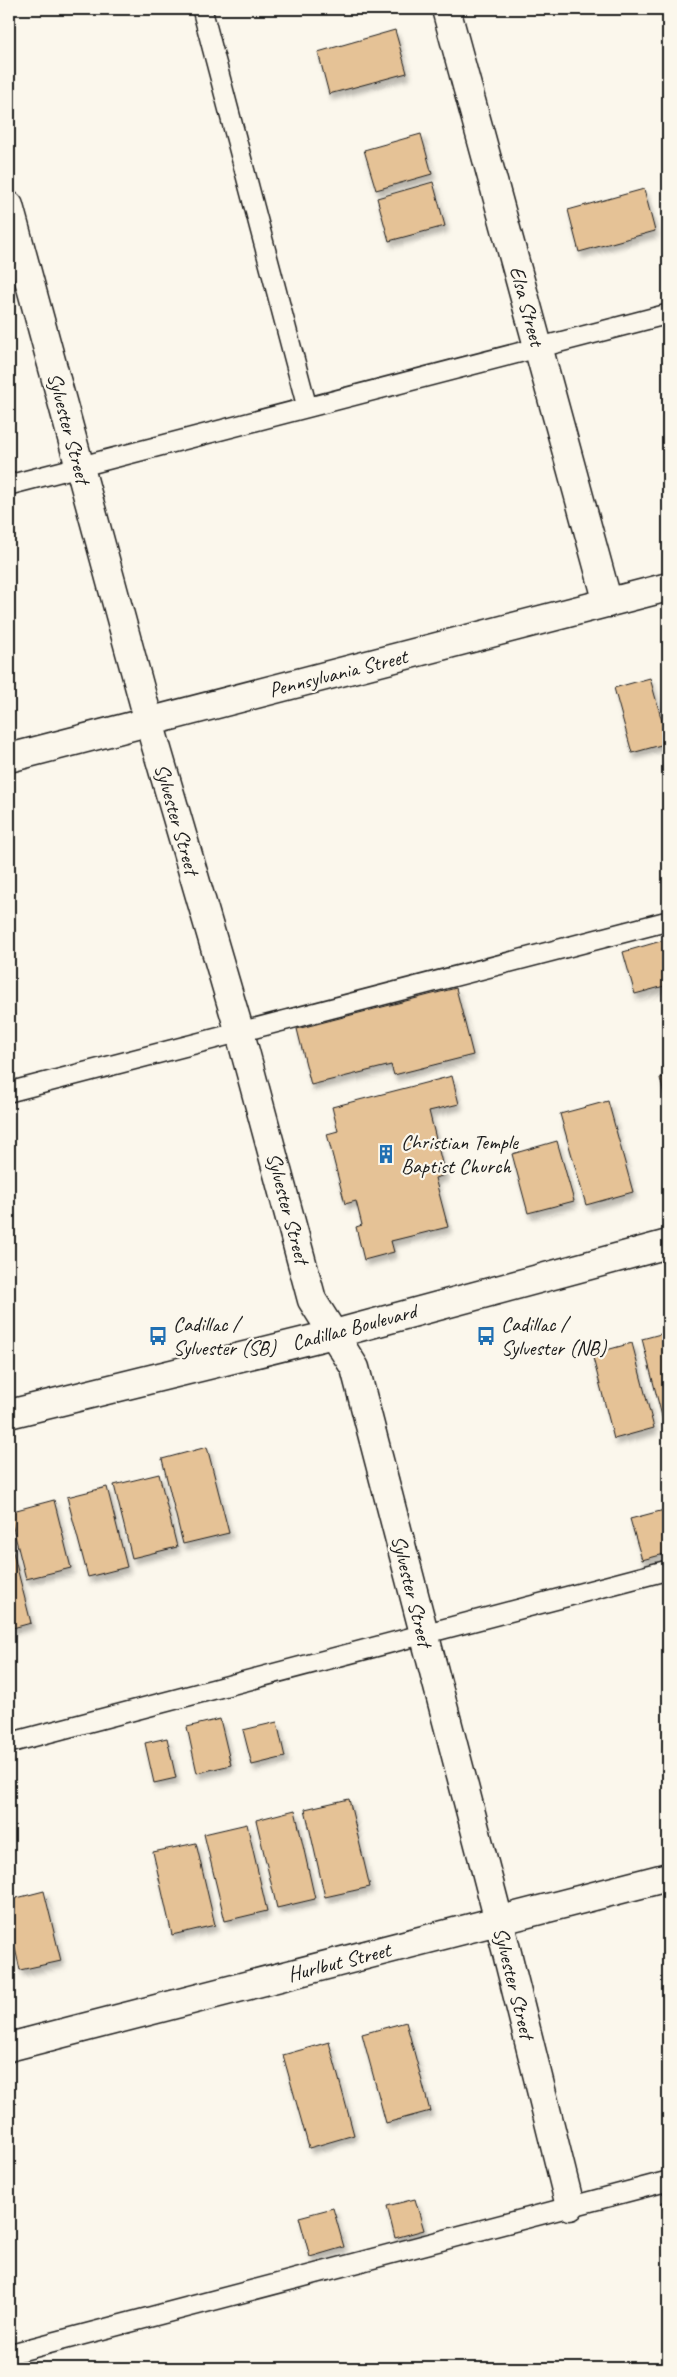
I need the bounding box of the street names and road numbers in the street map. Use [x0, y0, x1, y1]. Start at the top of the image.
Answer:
street label: Elsa Street [504, 263, 551, 351]
street label: Sylvester Street [42, 370, 97, 489]
street label: Pennsylvania Street [266, 643, 412, 703]
street label: Sylvester Street [149, 761, 206, 880]
street label: Sylvester Street [261, 1150, 316, 1269]
street label: Cadillac Boulevard [289, 1297, 423, 1356]
street label: Sylvester Street [386, 1533, 439, 1652]
street label: Sylvester Street [488, 1925, 541, 2044]
street label: Hurlbut Street [285, 1936, 395, 1987]

